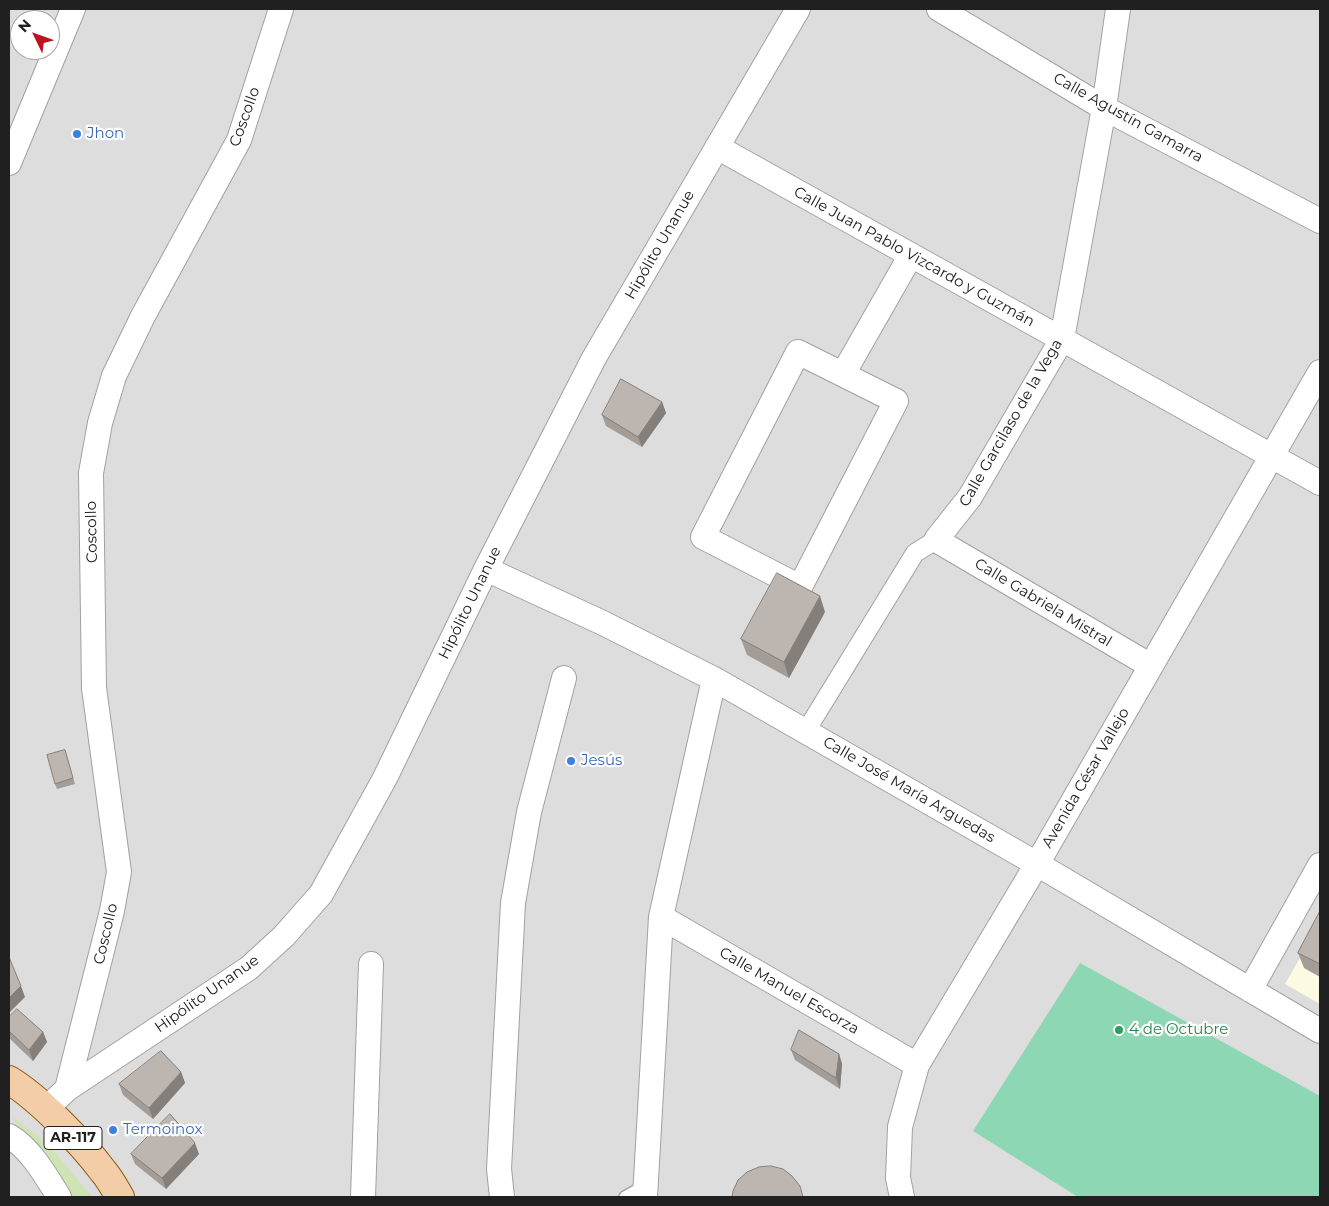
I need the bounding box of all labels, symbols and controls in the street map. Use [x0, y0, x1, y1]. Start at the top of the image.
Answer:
north arrow [10, 10, 60, 60]
text: N [14, 15, 35, 36]
street label: Calle Agustín Gamarra [1050, 69, 1206, 167]
street label: Coscollo [226, 85, 264, 149]
place label: Jhon [87, 125, 124, 143]
marker: Jhon [71, 128, 83, 140]
street label: Calle Juan Pablo Vizcardo y Guzmán [790, 183, 1038, 331]
street label: Hipólito Unanue [621, 187, 699, 303]
street label: Calle Garcilaso de la Vega [956, 336, 1066, 510]
street label: Coscollo [82, 501, 102, 563]
street label: Hipólito Unanue [435, 544, 505, 662]
street label: Calle Gabriela Mistral [971, 555, 1115, 651]
street label: Avenida César Vallejo [1038, 705, 1134, 851]
street label: Calle José María Arguedas [820, 733, 998, 847]
place label: Jesús [581, 752, 622, 770]
marker: Jesús [565, 755, 577, 767]
street label: Coscollo [90, 902, 122, 966]
street label: Calle Manuel Escorza [716, 944, 862, 1038]
street label: Hipólito Unanue [151, 951, 263, 1037]
place label: 4 de Octubre [1129, 1021, 1228, 1039]
marker: 4 de Octubre [1113, 1024, 1125, 1036]
place label: Termoinox [123, 1121, 202, 1139]
marker: Termoinox [107, 1124, 119, 1136]
road number: AR-117 [44, 1126, 102, 1150]

